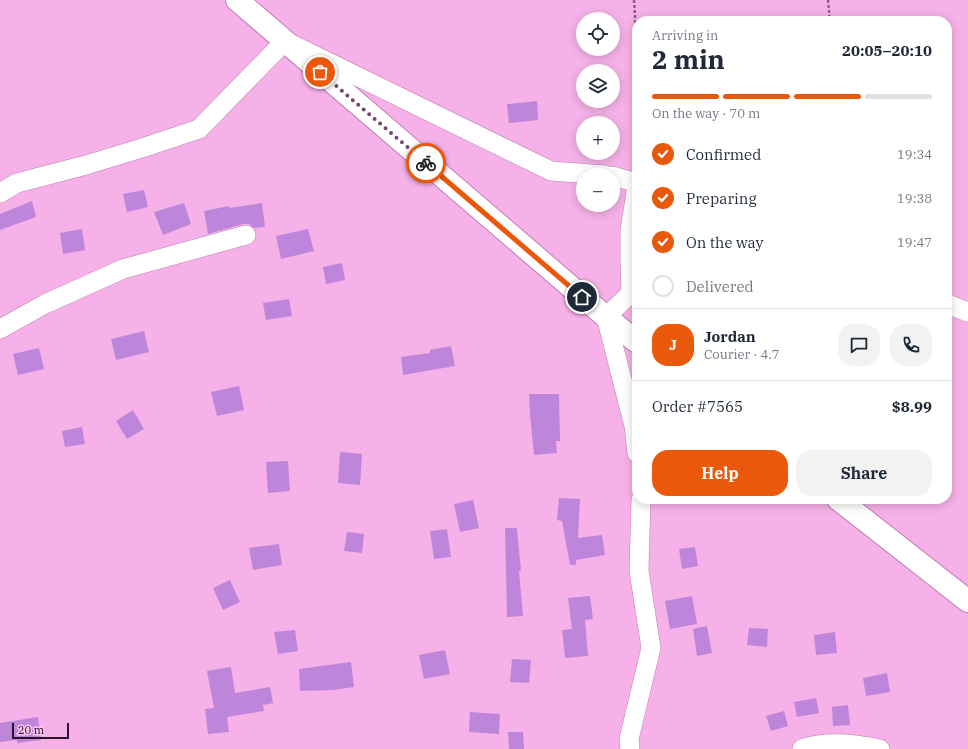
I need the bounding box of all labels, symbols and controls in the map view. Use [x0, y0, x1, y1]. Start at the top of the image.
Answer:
map controls [576, 12, 620, 212]
button: locate [576, 12, 620, 56]
text: Arriving in [652, 27, 718, 44]
text: 20:05–20:10 [842, 41, 932, 60]
text: 2 min [652, 42, 725, 76]
pin [303, 55, 337, 89]
icon: bag [309, 61, 331, 83]
button: layers [576, 64, 620, 108]
text: On the way · 70 m [652, 105, 760, 122]
button: + [576, 116, 620, 160]
courier [406, 143, 446, 183]
icon: check [652, 143, 674, 165]
text: Confirmed [686, 145, 761, 164]
text: 19:34 [897, 146, 932, 163]
icon: bike [415, 152, 437, 174]
button: − [576, 168, 620, 212]
icon: check [652, 187, 674, 209]
text: Preparing [686, 189, 757, 208]
text: 19:38 [897, 190, 932, 207]
icon: check [652, 231, 674, 253]
text: On the way [686, 233, 764, 252]
text: 19:47 [897, 234, 932, 251]
text: Delivered [686, 277, 754, 296]
pin [565, 280, 599, 314]
icon: home [571, 286, 593, 308]
button: chat [838, 324, 880, 366]
button: phone [890, 324, 932, 366]
text: Jordan [704, 327, 756, 346]
text: J [669, 335, 677, 354]
text: Courier · 4.7 [704, 346, 780, 363]
text: Order #7565 [652, 397, 743, 416]
text: $8.99 [892, 397, 932, 416]
button: Help [652, 450, 788, 496]
button: Share [796, 450, 932, 496]
scale bar [12, 721, 69, 740]
text: 20 m [18, 723, 44, 737]

